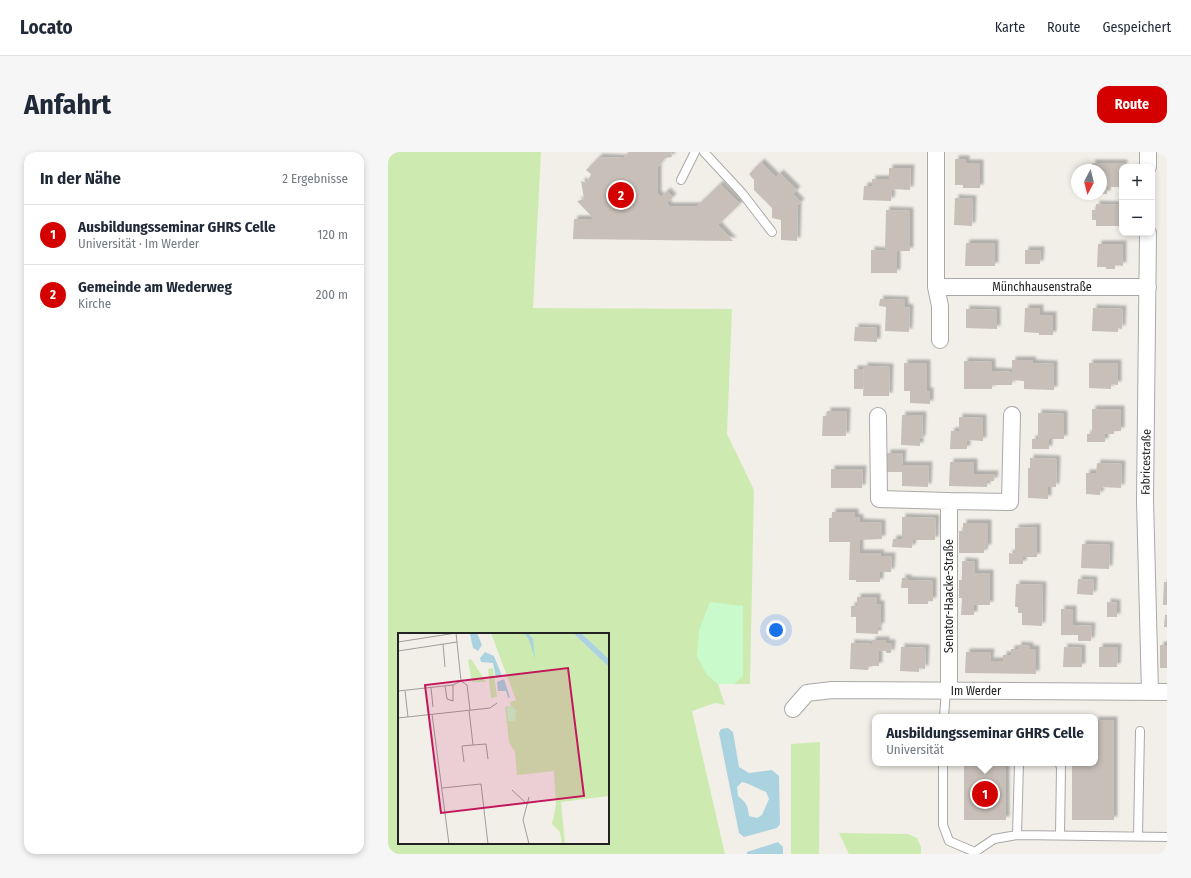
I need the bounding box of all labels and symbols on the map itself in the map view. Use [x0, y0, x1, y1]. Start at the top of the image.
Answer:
north arrow [1071, 164, 1107, 200]
pin: 2 [608, 180, 634, 210]
street label: Münchhausenstraße [992, 280, 1092, 294]
street label: Fabricestraße [1138, 429, 1154, 495]
street label: Senator-Haacke-Straße [942, 539, 956, 653]
your location [766, 620, 786, 640]
inset map [398, 633, 609, 844]
street label: Im Werder [951, 684, 1002, 698]
pin: 1 [972, 779, 998, 809]

